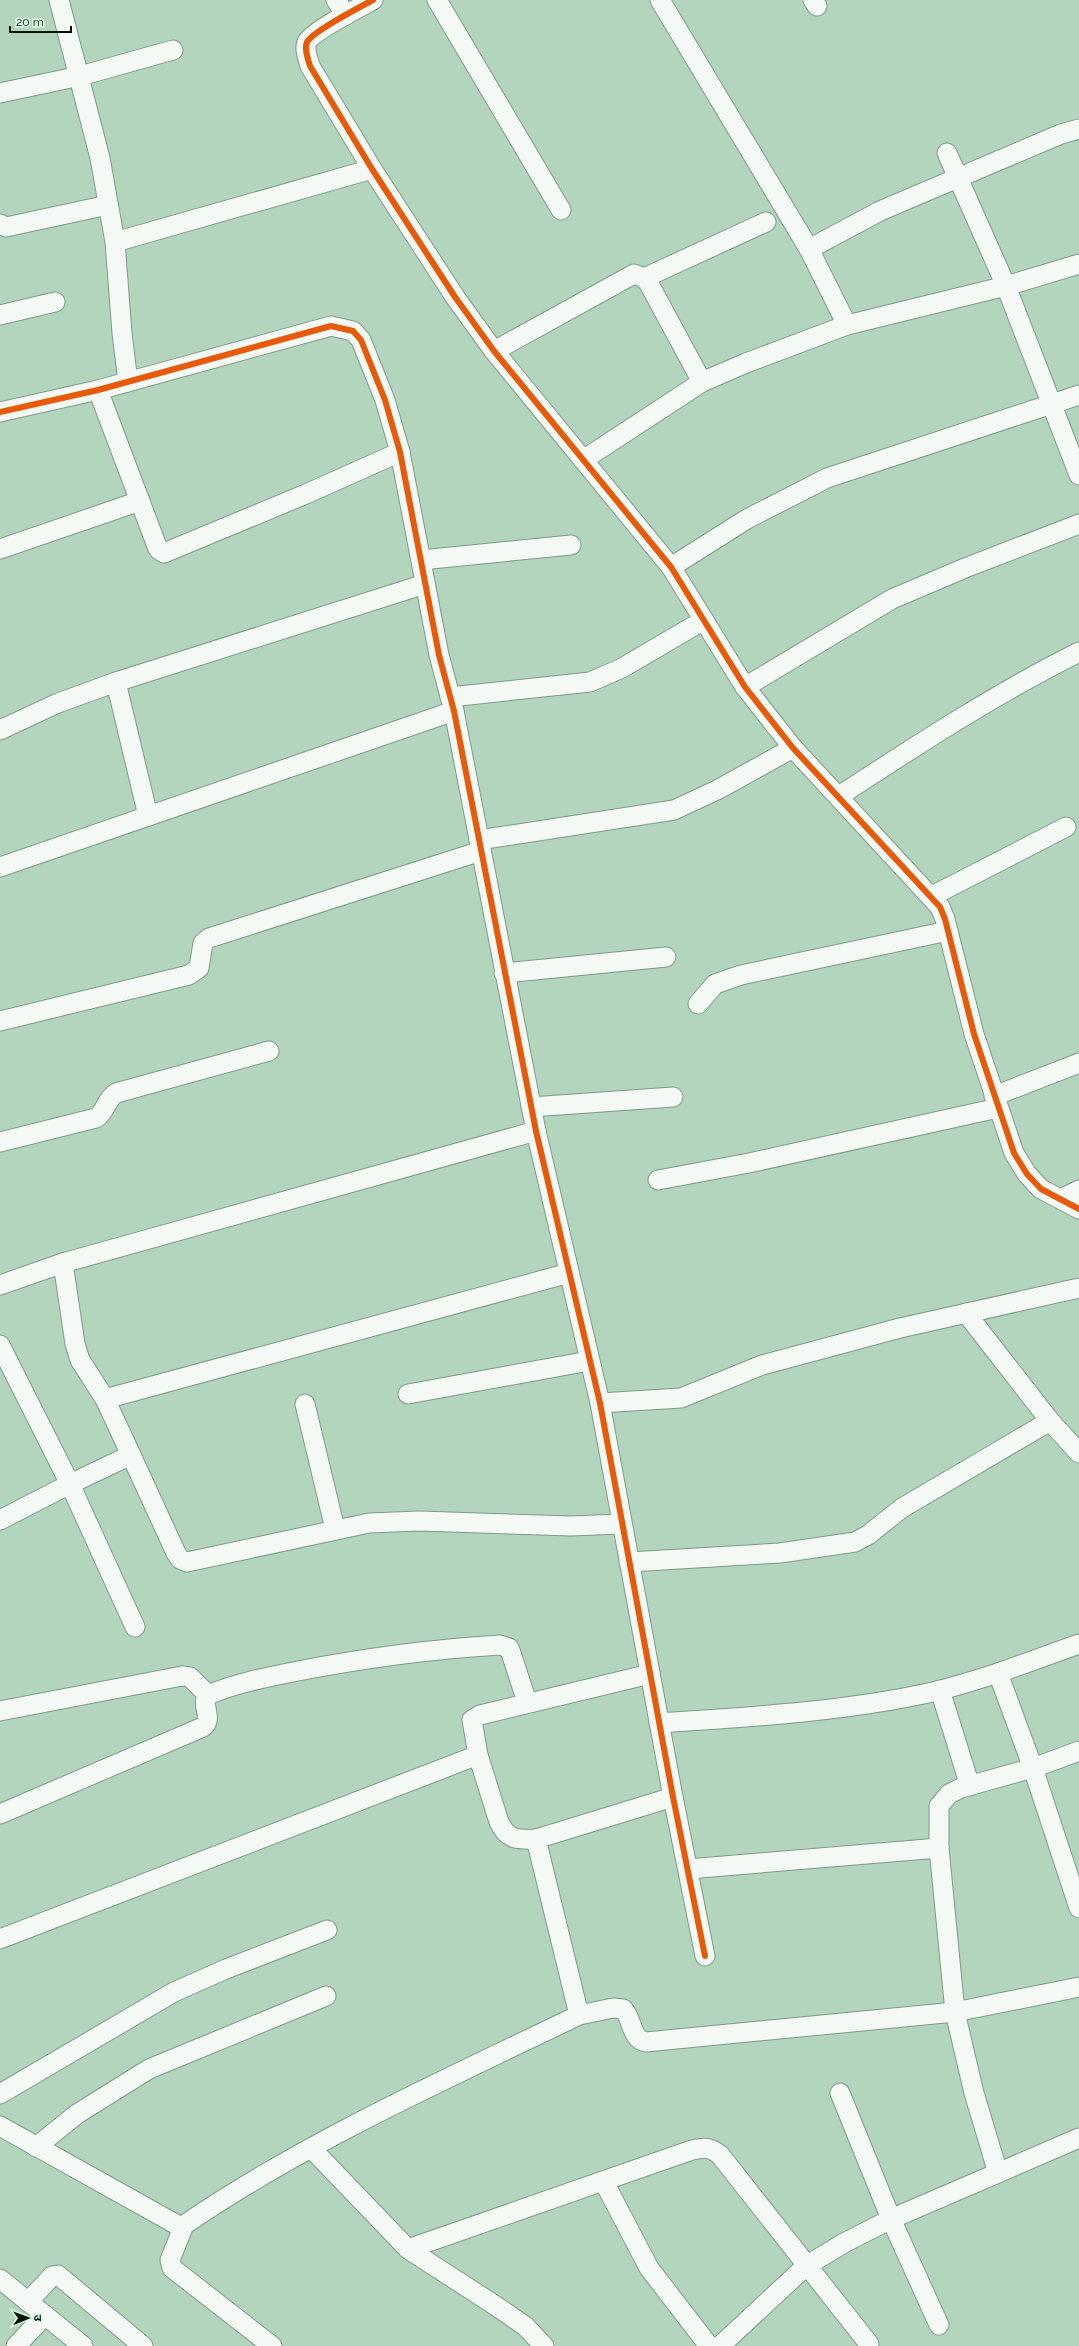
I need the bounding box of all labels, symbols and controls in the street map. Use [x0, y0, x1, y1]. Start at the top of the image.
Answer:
scale bar [10, 8, 71, 34]
text: 20 m [16, 15, 44, 29]
north arrow [8, 2298, 48, 2338]
text: उ [31, 2315, 44, 2322]

